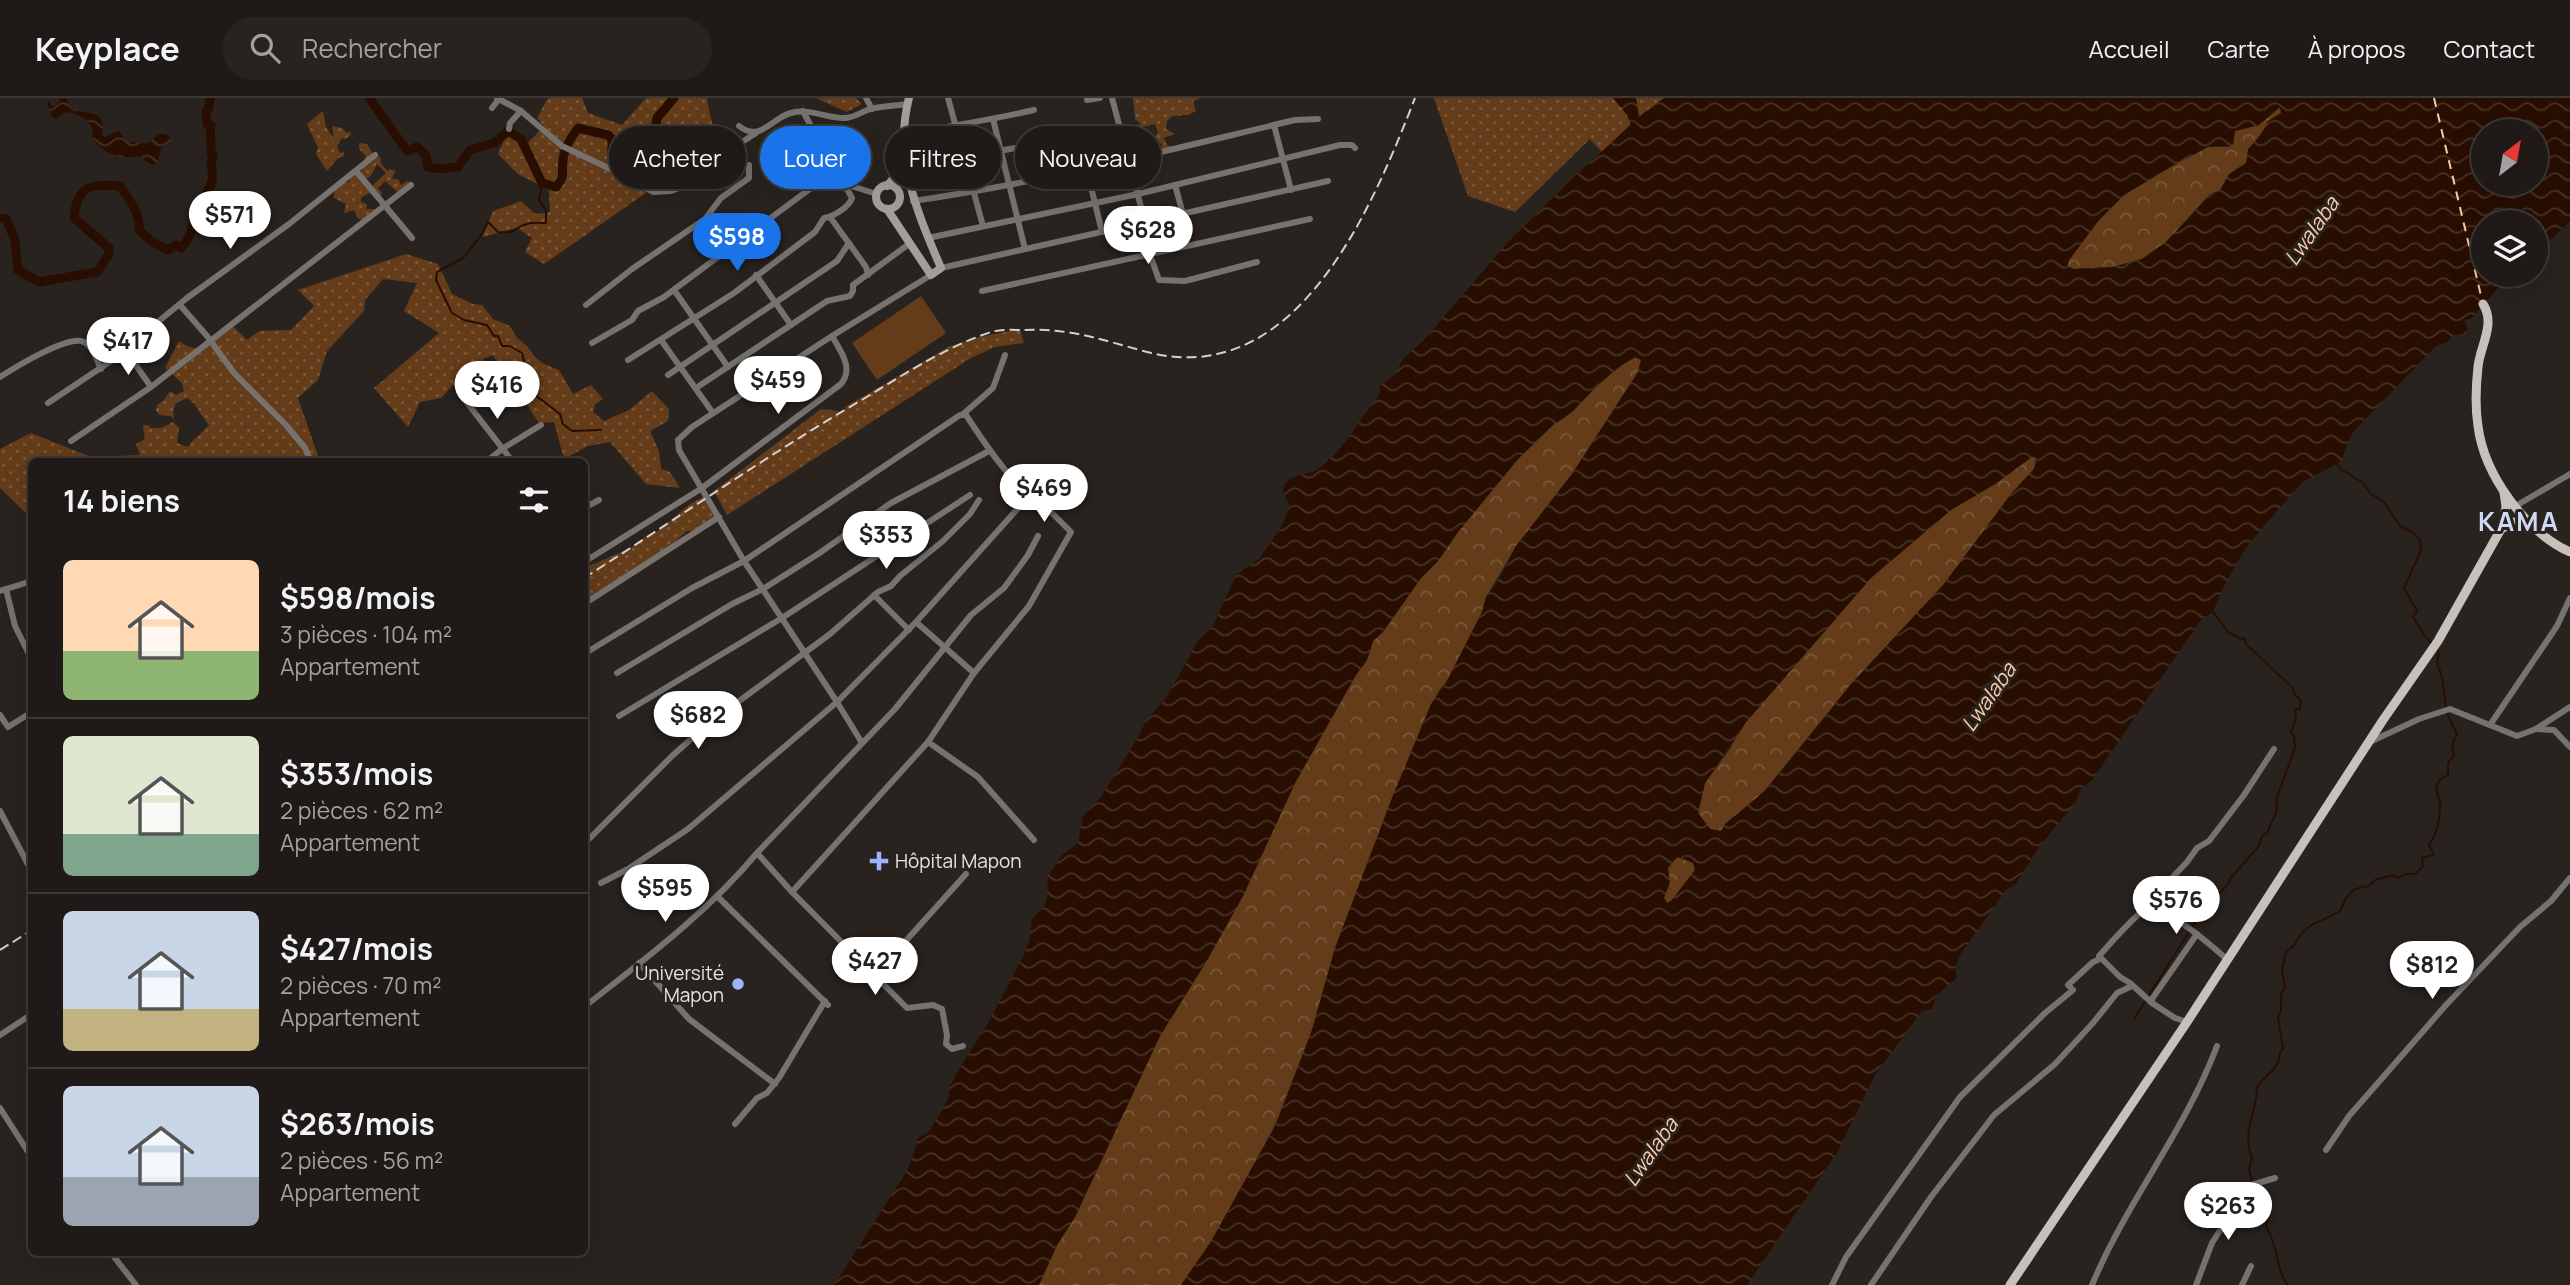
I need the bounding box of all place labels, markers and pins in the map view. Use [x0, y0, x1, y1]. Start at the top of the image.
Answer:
pin: $571 [189, 192, 271, 251]
pin: $628 [1107, 206, 1189, 266]
pin: $598 [696, 214, 778, 273]
pin: $417 [87, 317, 169, 377]
pin: $459 [737, 356, 819, 416]
pin: $416 [456, 362, 538, 421]
pin: $469 [1003, 464, 1085, 524]
pin: $353 [845, 512, 927, 571]
pin: $682 [657, 692, 739, 751]
place label: Hôpital Mapon [895, 848, 1022, 874]
marker: Hôpital Mapon [869, 851, 889, 871]
pin: $595 [624, 864, 706, 924]
pin: $576 [2135, 876, 2217, 936]
pin: $427 [834, 937, 916, 997]
pin: $812 [2391, 942, 2473, 1001]
place label: Université Mapon [635, 960, 724, 1008]
marker: Université Mapon [730, 976, 746, 992]
pin: $263 [2187, 1182, 2269, 1242]

